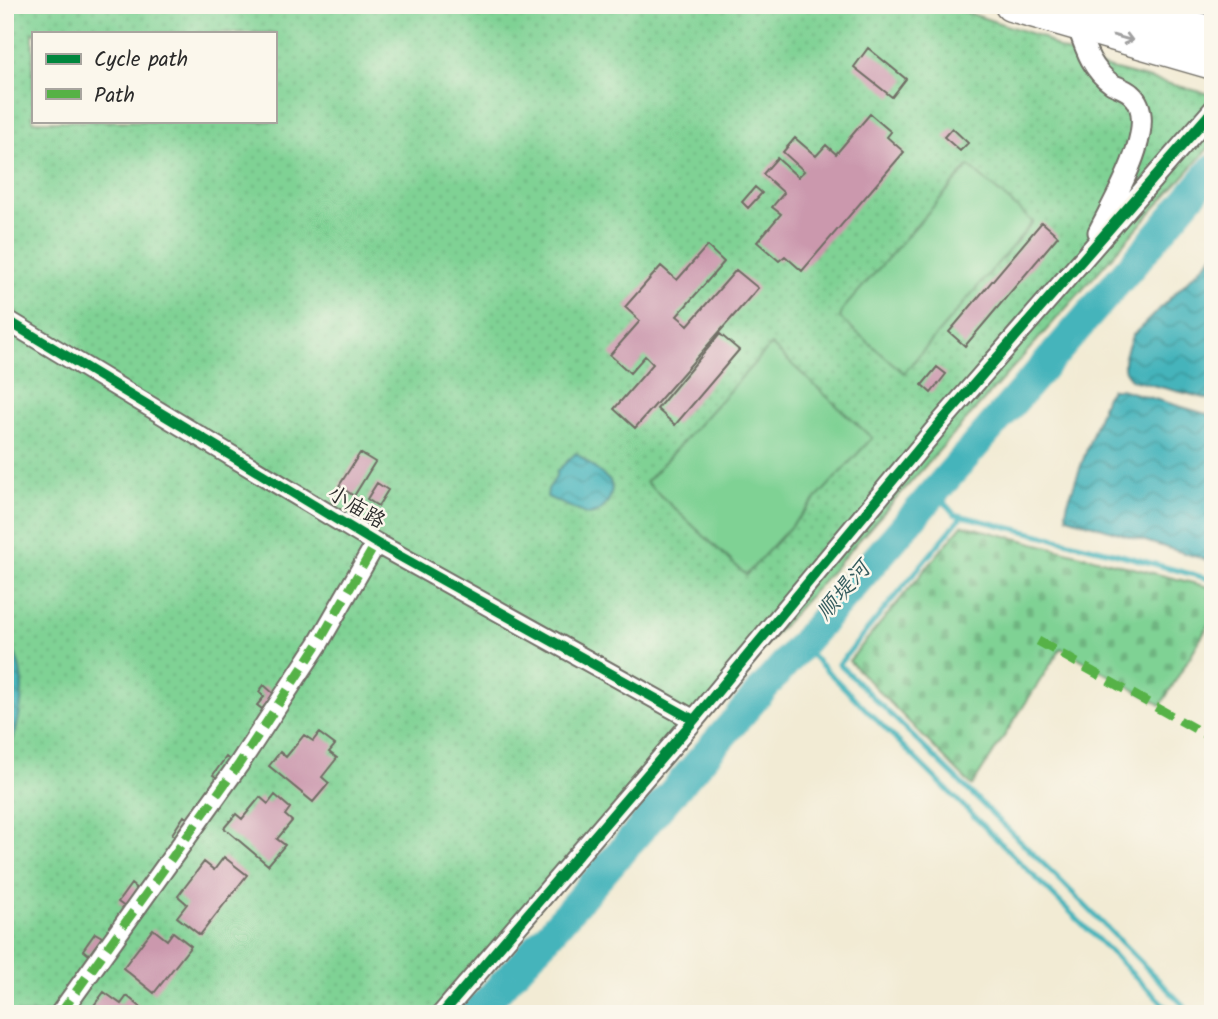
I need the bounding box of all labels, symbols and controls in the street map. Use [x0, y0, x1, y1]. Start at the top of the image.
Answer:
legend [32, 32, 276, 122]
one-way arrow [1112, 32, 1134, 45]
text: Cycle path [94, 44, 188, 77]
text: Path [94, 80, 135, 113]
street label: 小庙路 [321, 478, 391, 538]
water label: 顺堤河 [808, 550, 883, 629]

